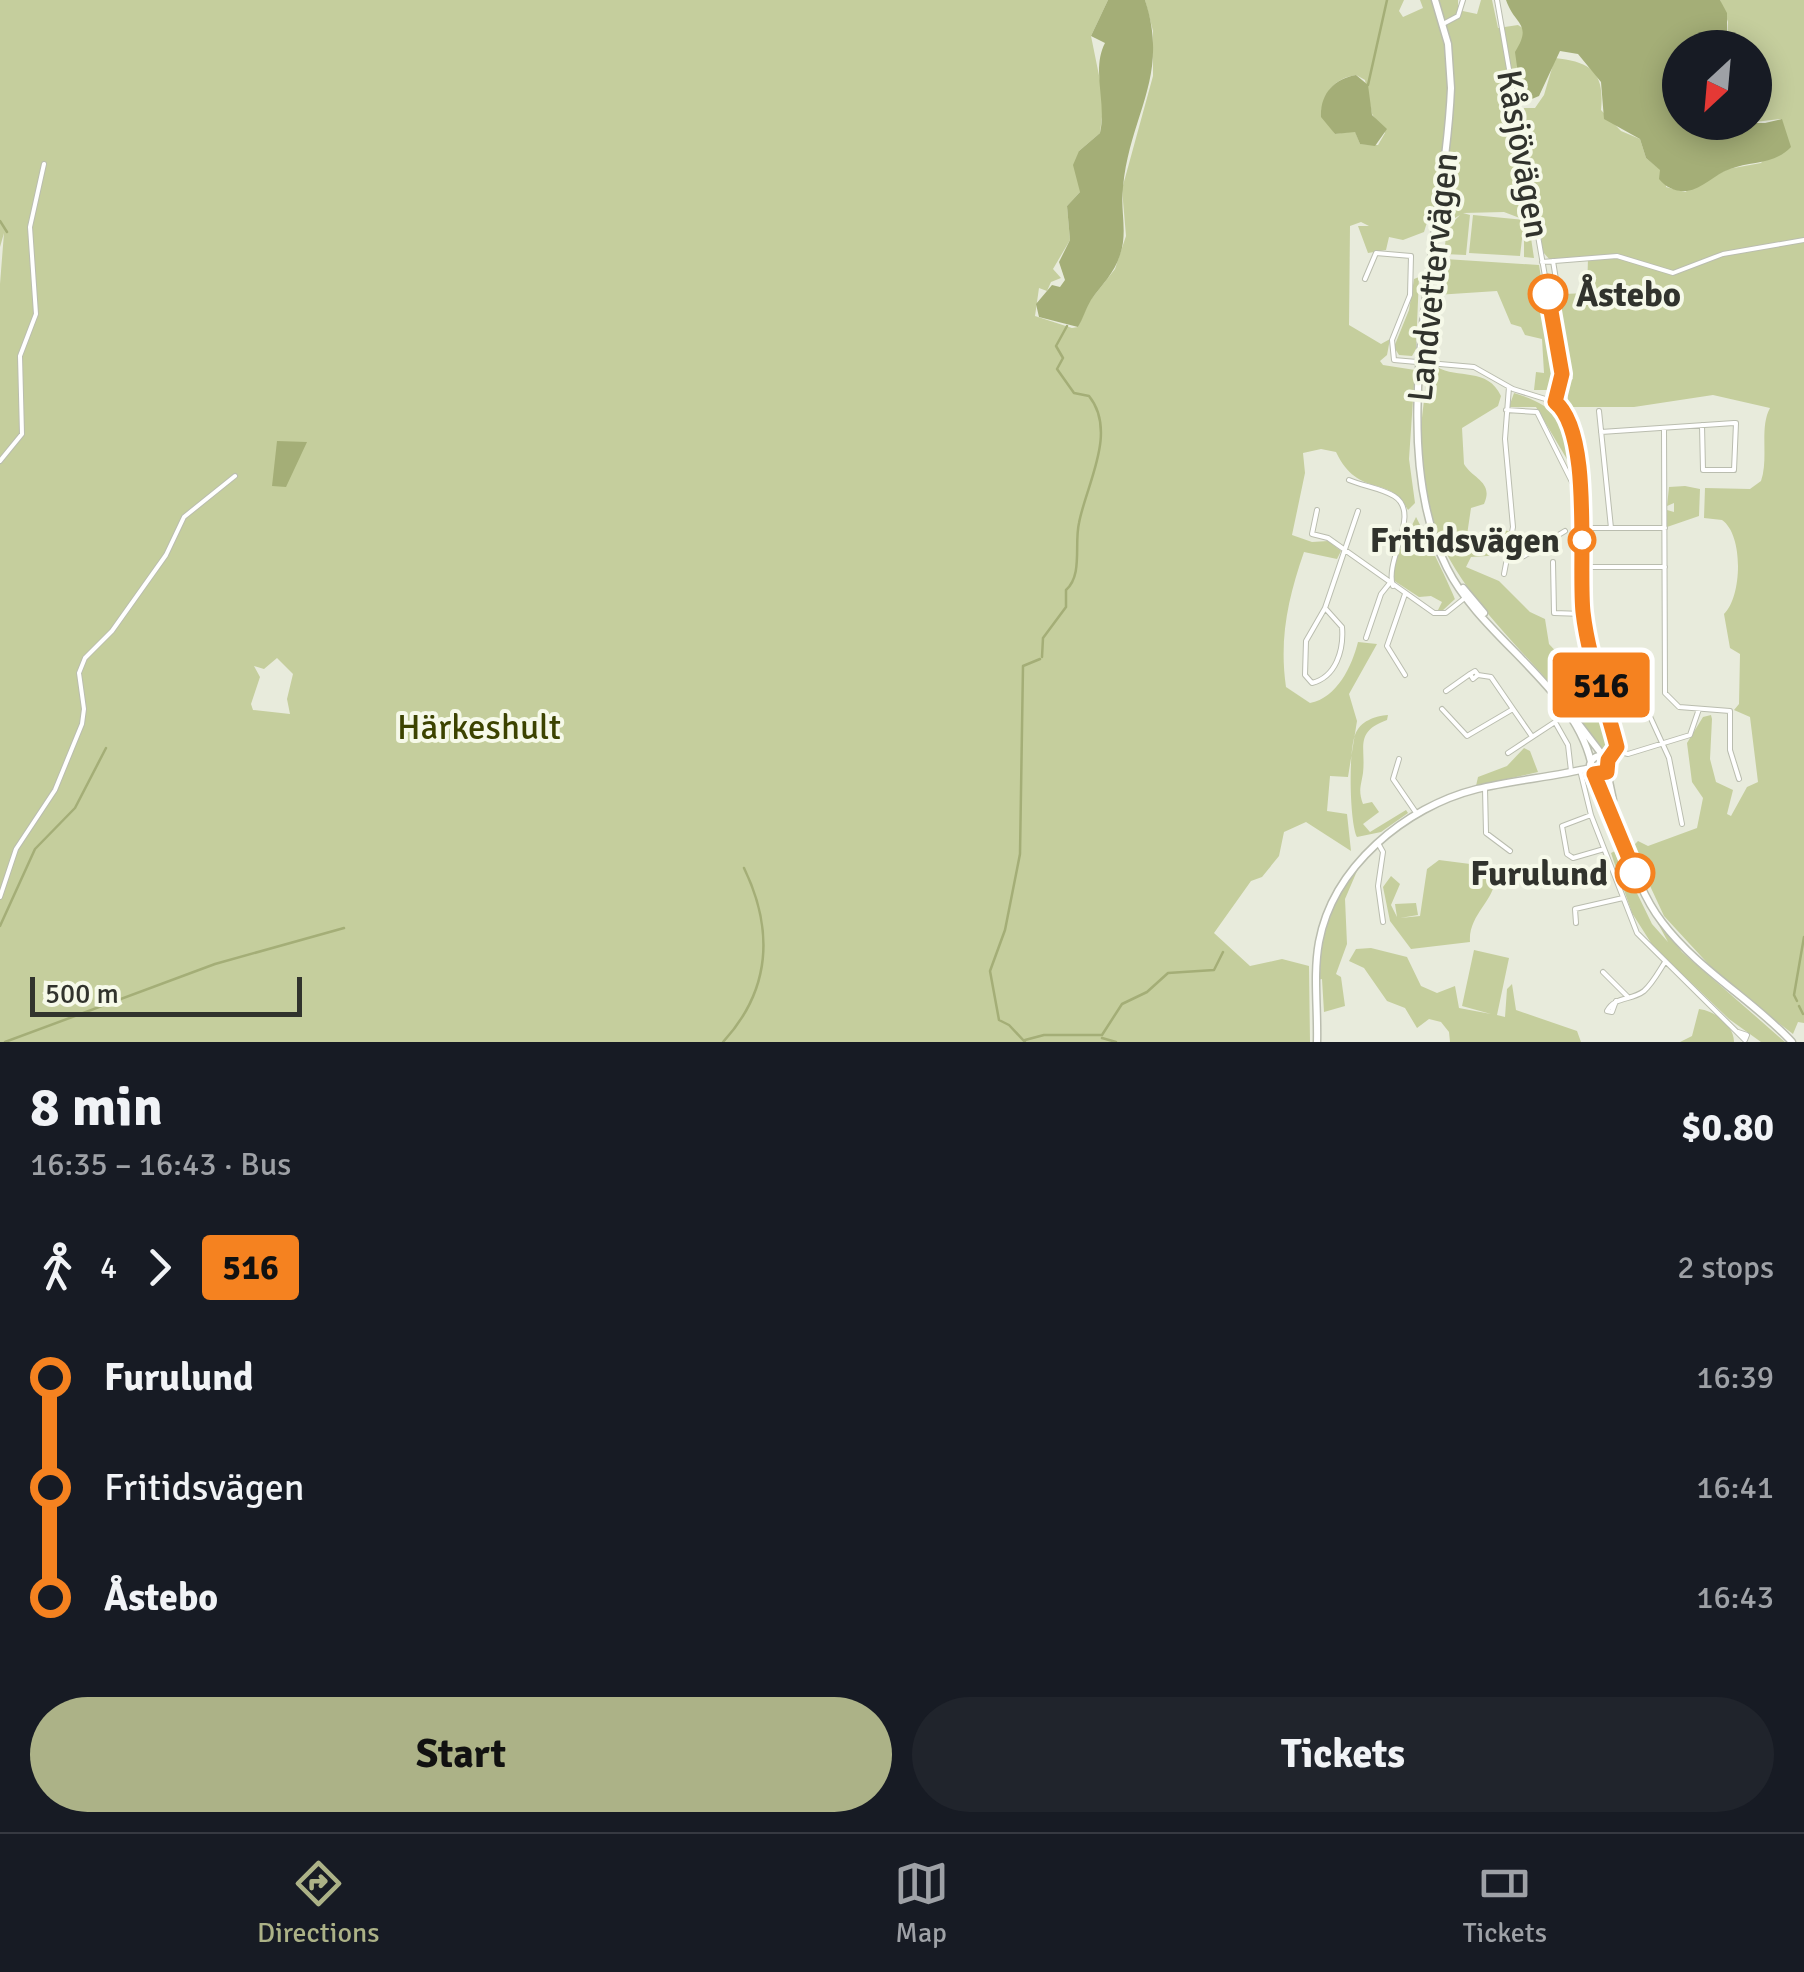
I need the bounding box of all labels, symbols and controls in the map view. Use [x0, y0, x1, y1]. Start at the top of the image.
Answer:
north arrow [1662, 30, 1772, 140]
map controls [1662, 30, 1772, 140]
street label: Kåsjövägen [1487, 66, 1559, 242]
street label: Landvettervägen [1399, 150, 1467, 404]
place label: Åstebo [1576, 273, 1681, 316]
marker: Åstebo [1529, 275, 1567, 313]
place label: Fritidsvägen [1370, 519, 1560, 562]
marker: Fritidsvägen [1569, 527, 1595, 553]
line badge: 516 [1544, 652, 1658, 718]
text: 516 [1573, 664, 1629, 707]
park label: Härkeshult [397, 706, 561, 749]
place label: Furulund [1470, 852, 1608, 895]
marker: Furulund [1616, 854, 1654, 892]
scale bar [30, 972, 302, 1016]
text: 500 m [45, 977, 119, 1011]
text: 8 min [30, 1073, 163, 1141]
text: $0.80 [1681, 1104, 1774, 1151]
text: 16:35 – 16:43 · Bus [30, 1145, 291, 1184]
icon: walk [30, 1240, 85, 1295]
icon: forward [132, 1240, 187, 1295]
text: 516 [222, 1246, 279, 1289]
text: 4 [100, 1248, 117, 1287]
text: 2 stops [1677, 1248, 1774, 1287]
text: Furulund [104, 1354, 253, 1401]
text: 16:39 [1696, 1358, 1774, 1397]
text: Fritidsvägen [104, 1464, 305, 1511]
text: 16:41 [1696, 1468, 1774, 1507]
text: Åstebo [104, 1574, 218, 1621]
text: 16:43 [1696, 1578, 1774, 1617]
button: Start [30, 1697, 892, 1812]
button: Tickets [912, 1697, 1774, 1812]
tab: Directions [257, 1856, 379, 1950]
tab: Map [894, 1856, 949, 1950]
tab: Tickets [1463, 1856, 1547, 1950]

